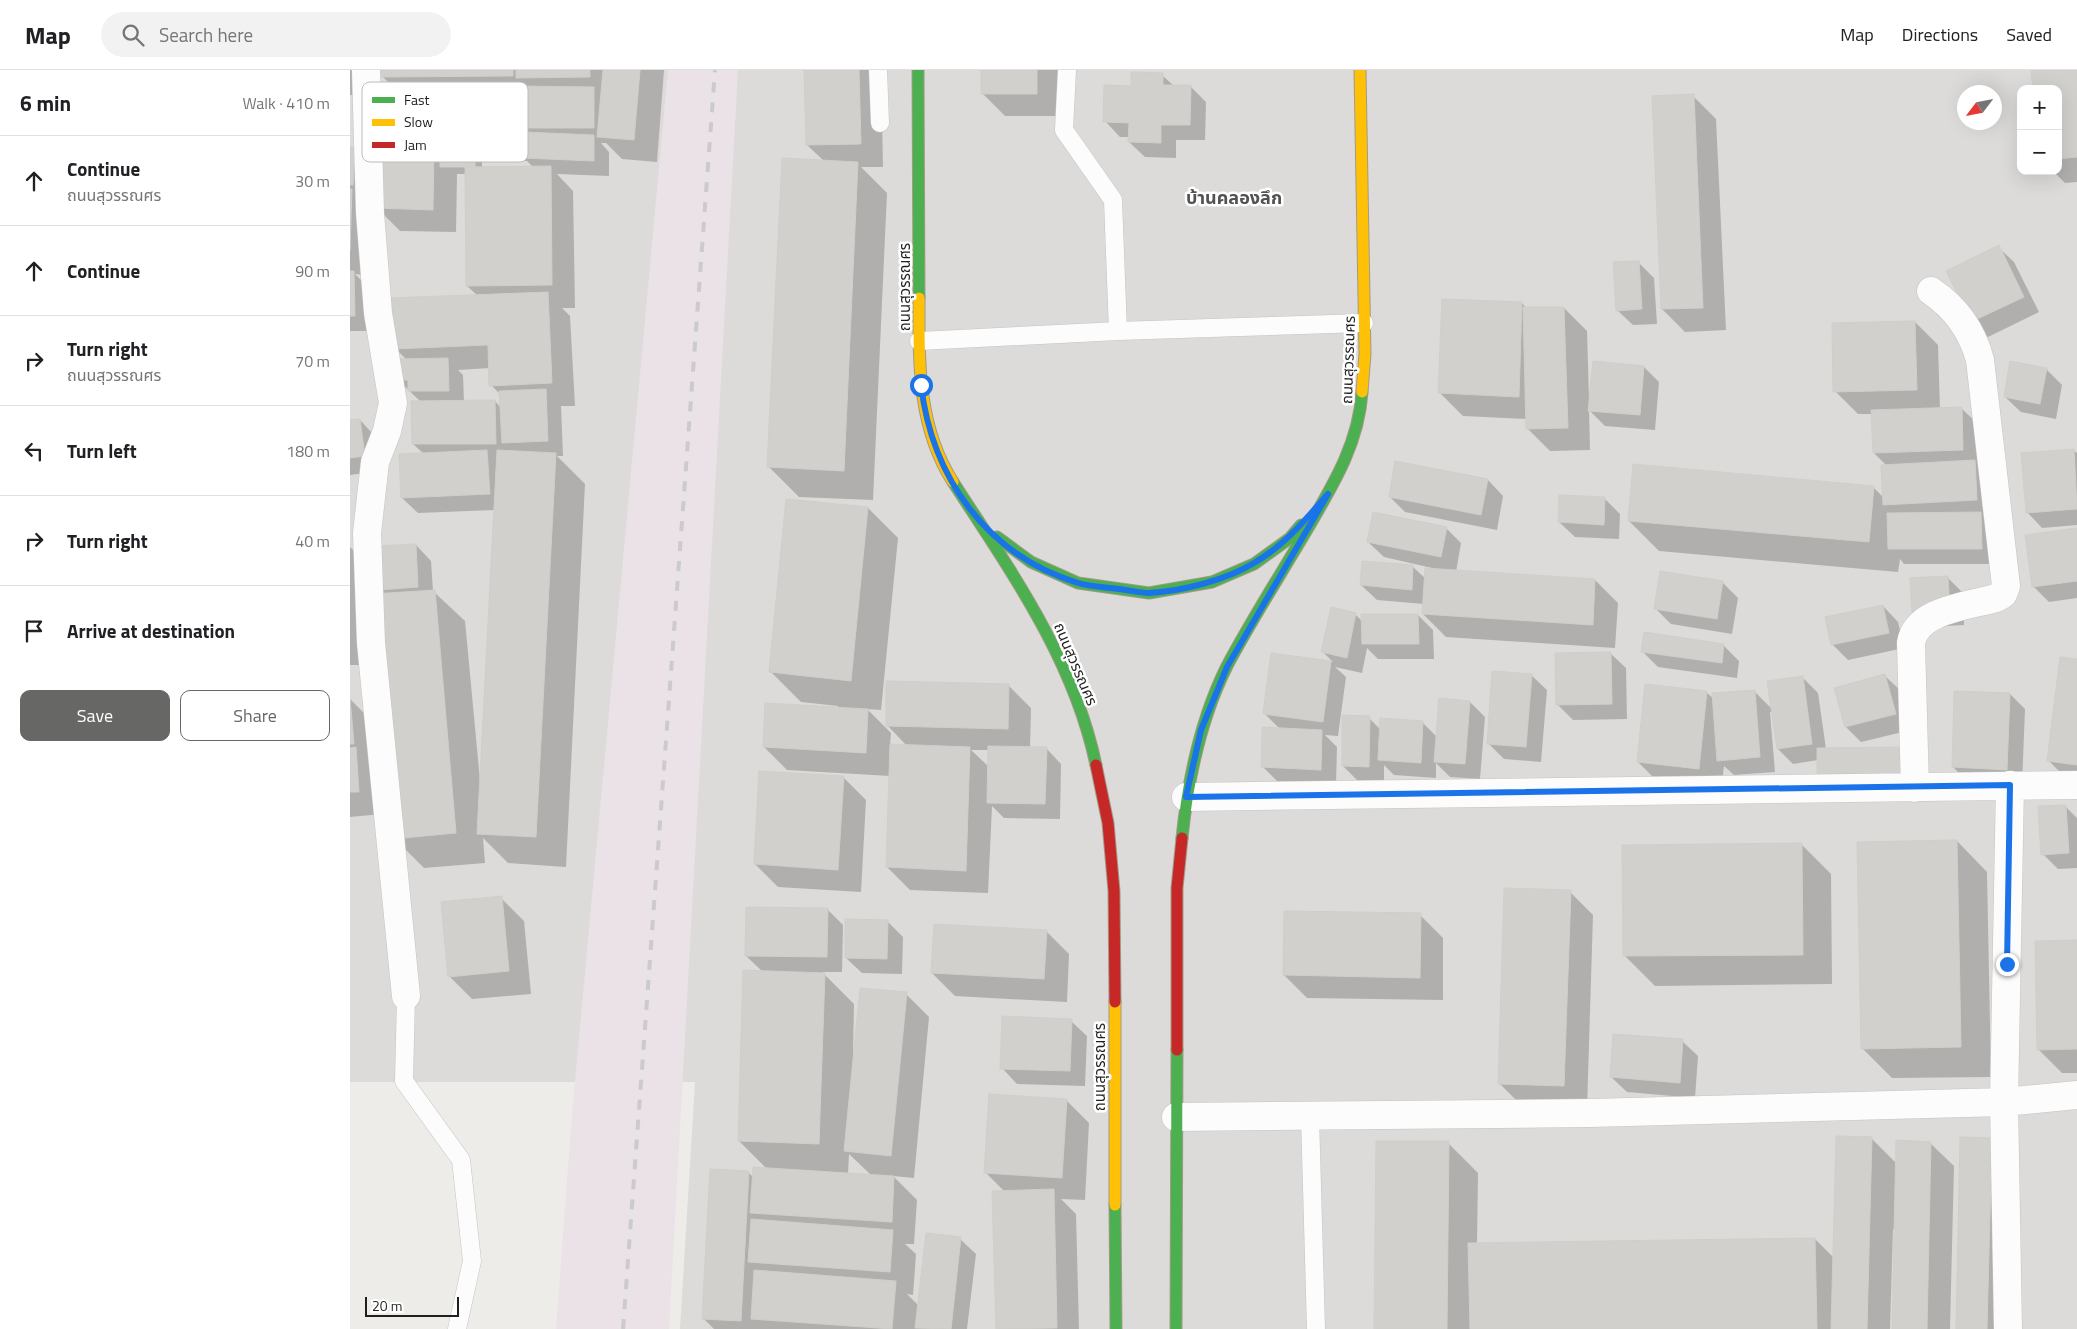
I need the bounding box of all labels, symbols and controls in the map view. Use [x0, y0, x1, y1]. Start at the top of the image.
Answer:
search box [101, 12, 451, 57]
text: Map [25, 17, 71, 53]
text: Search here [159, 20, 253, 49]
icon: search [119, 21, 147, 49]
text: Map [1840, 21, 1874, 48]
text: Directions [1902, 21, 1978, 48]
text: Saved [2006, 21, 2052, 48]
legend [362, 82, 528, 162]
north arrow [1957, 85, 2002, 130]
map controls [2017, 85, 2062, 175]
button: + [2017, 85, 2062, 130]
text: 6 min [20, 87, 71, 119]
text: Fast [404, 89, 429, 110]
text: Walk · 410 m [242, 91, 330, 115]
text: Slow [404, 111, 433, 132]
button: − [2017, 130, 2062, 175]
text: Jam [404, 134, 427, 155]
text: Continue [67, 154, 140, 183]
icon: ahead [20, 167, 48, 195]
text: 30 m [295, 169, 330, 193]
text: ถนนสุวรรณศร [67, 183, 161, 207]
district label: บ้านคลองลึก [1186, 184, 1282, 211]
street label: ถนนสุวรรณศร [893, 243, 916, 331]
text: Continue [67, 256, 140, 285]
icon: ahead [20, 257, 48, 285]
text: 90 m [295, 259, 330, 283]
street label: ถนนสุวรรณศร [1335, 315, 1361, 405]
text: Turn right [67, 334, 148, 363]
icon: right [20, 347, 48, 375]
text: 70 m [295, 349, 330, 373]
text: ถนนสุวรรณศร [67, 363, 161, 387]
route start [910, 374, 933, 397]
text: Turn left [67, 436, 137, 465]
icon: left [20, 437, 48, 465]
text: 180 m [286, 439, 330, 463]
text: Turn right [67, 526, 148, 555]
icon: right [20, 527, 48, 555]
text: 40 m [295, 529, 330, 553]
text: Arrive at destination [67, 616, 235, 645]
icon: arrive [20, 617, 48, 645]
street label: ถนนสุวรรณศร [1048, 619, 1104, 709]
button: Save [20, 690, 170, 741]
button: Share [180, 690, 330, 741]
route end [1996, 953, 2019, 976]
street label: ถนนสุวรรณศร [1088, 1023, 1111, 1111]
scale bar [365, 1294, 459, 1317]
text: 20 m [372, 1295, 402, 1316]

